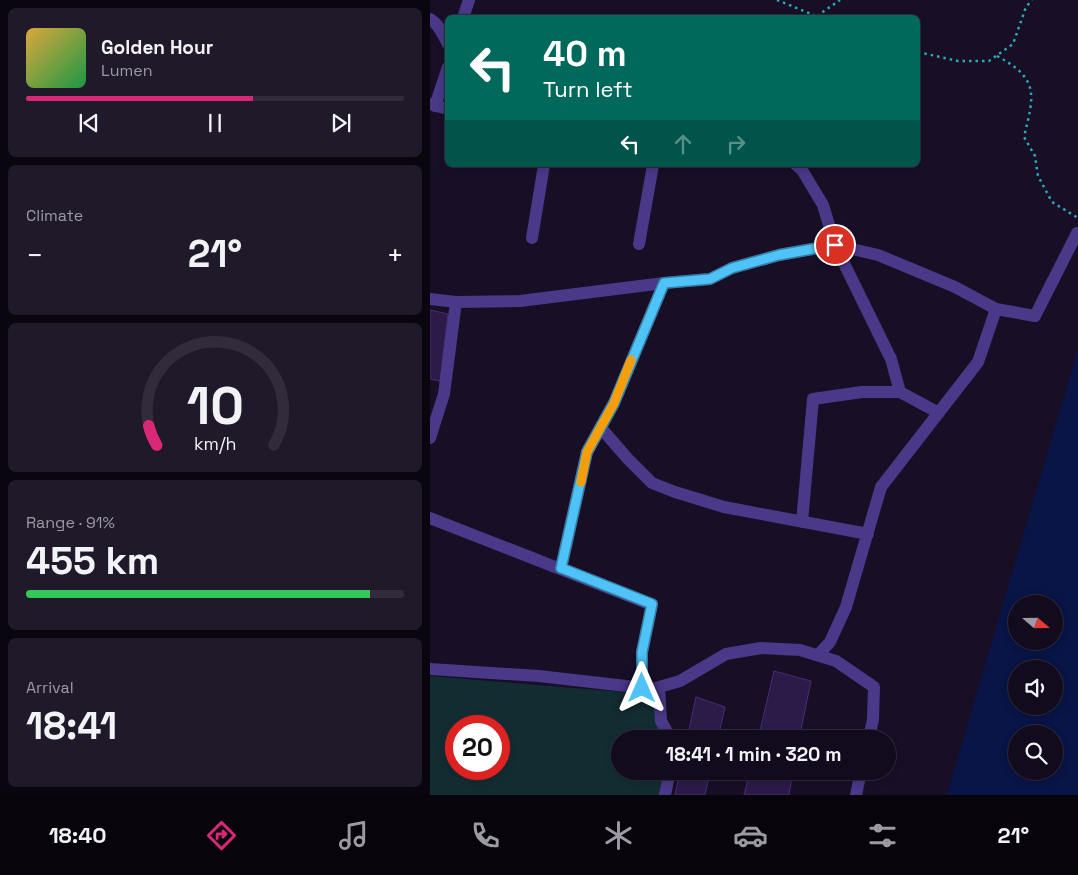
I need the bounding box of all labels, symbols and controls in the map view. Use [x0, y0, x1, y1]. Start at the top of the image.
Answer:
text: 40 m [543, 32, 627, 76]
text: Golden Hour [101, 35, 213, 60]
icon: left [460, 35, 525, 100]
text: Lumen [101, 60, 153, 81]
text: Turn left [543, 75, 633, 103]
icon: previous [75, 109, 103, 137]
icon: pause [201, 109, 229, 137]
icon: next [327, 109, 355, 137]
icon: left [616, 130, 644, 158]
icon: ahead [669, 130, 697, 158]
icon: right [722, 130, 750, 158]
text: Climate [26, 205, 83, 226]
pin [814, 224, 856, 266]
text: 21° [188, 230, 242, 278]
icon: arrive [821, 231, 849, 259]
text: − [26, 237, 43, 273]
text: + [387, 237, 404, 273]
text: 10 [186, 373, 244, 439]
text: km/h [194, 432, 236, 455]
text: Range · 91% [26, 512, 115, 533]
text: 455 km [26, 537, 159, 585]
north arrow [1008, 595, 1062, 650]
map controls [1008, 595, 1063, 780]
button: sound [1008, 660, 1063, 715]
position arrow [615, 661, 667, 713]
text: Arrival [26, 677, 74, 698]
text: 18:41 [26, 702, 117, 750]
speed limit sign: 20 [445, 715, 510, 780]
button: search [1008, 725, 1063, 780]
text: 18:41 · 1 min · 320 m [666, 742, 841, 767]
icon: directions [204, 818, 239, 853]
icon: music [336, 818, 371, 853]
icon: phone [468, 818, 503, 853]
icon: climate [601, 818, 636, 853]
icon: car [733, 818, 768, 853]
icon: filters [865, 818, 900, 853]
text: 18:40 [49, 821, 107, 849]
text: 21° [998, 821, 1029, 849]

